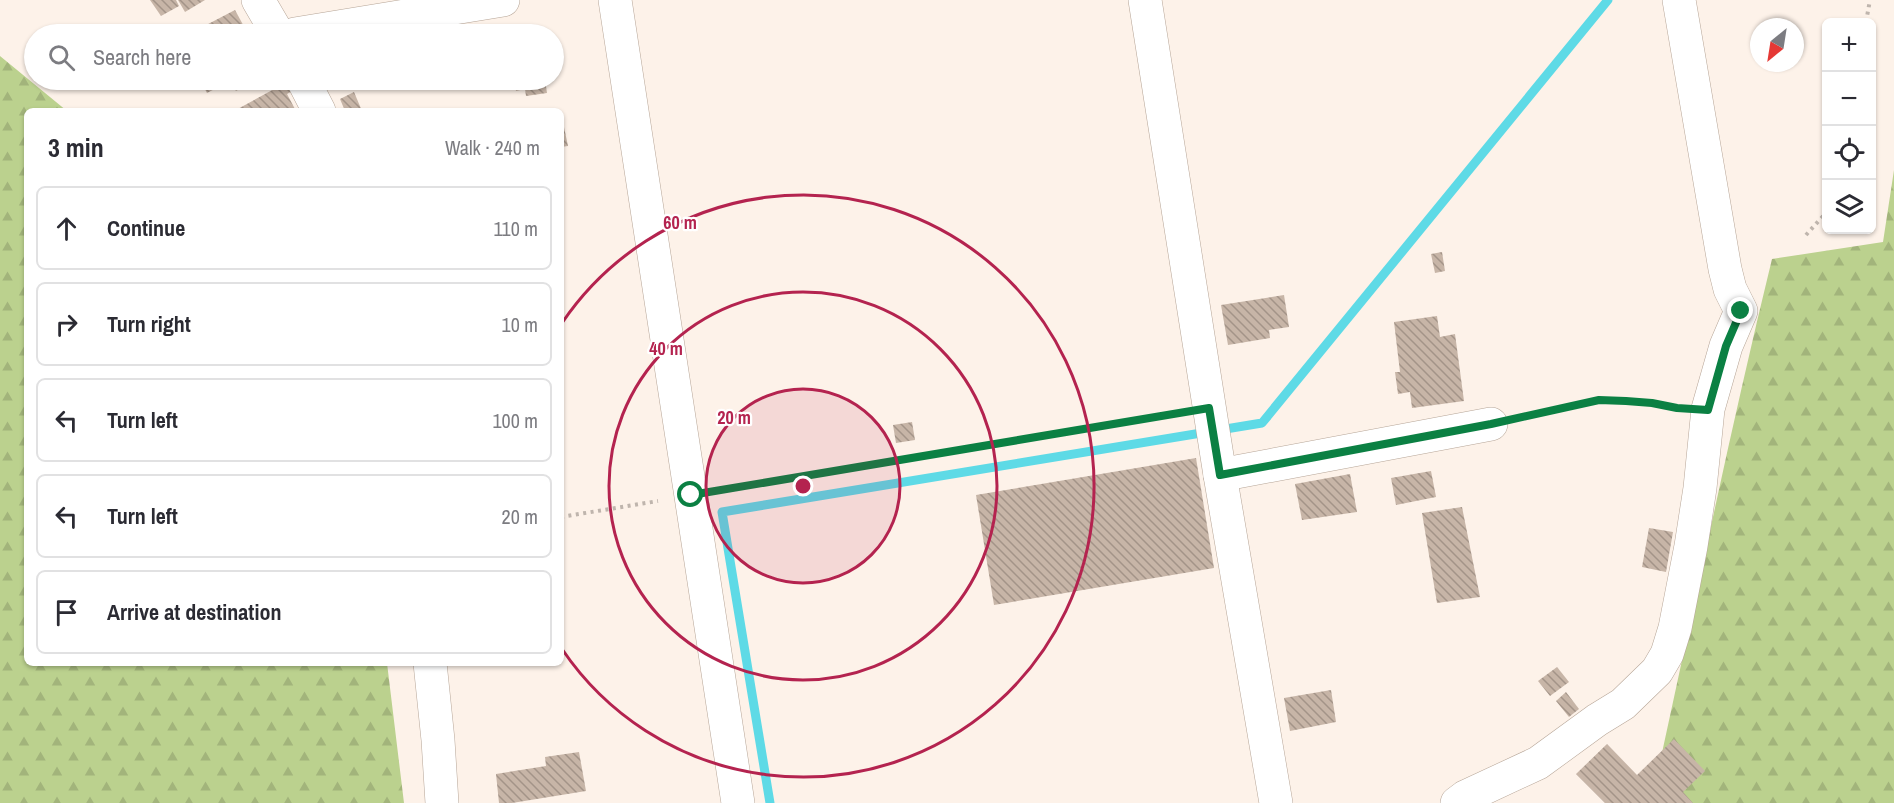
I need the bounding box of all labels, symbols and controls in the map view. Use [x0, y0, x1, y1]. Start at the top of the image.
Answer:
north arrow [1750, 18, 1804, 72]
map controls [1822, 18, 1876, 234]
button: + [1822, 18, 1876, 72]
search box [24, 24, 564, 90]
icon: search [45, 41, 78, 74]
text: Search here [93, 42, 191, 72]
button: − [1822, 72, 1876, 126]
button: locate [1822, 126, 1876, 180]
text: 3 min [48, 130, 104, 165]
text: Walk · 240 m [445, 134, 540, 161]
button: layers [1822, 180, 1876, 234]
text: 60 m [663, 210, 697, 235]
icon: ahead [50, 212, 83, 245]
text: Continue [107, 213, 185, 243]
text: 110 m [494, 215, 538, 242]
route end [1727, 297, 1753, 323]
icon: right [50, 308, 83, 341]
text: Turn right [107, 309, 191, 339]
text: 10 m [502, 311, 538, 338]
text: 40 m [649, 336, 683, 361]
icon: left [50, 404, 83, 437]
text: Turn left [107, 405, 178, 435]
text: 20 m [717, 405, 751, 430]
text: 100 m [492, 407, 538, 434]
centre of rings [793, 476, 813, 496]
route start [677, 481, 703, 507]
icon: left [50, 500, 83, 533]
text: Turn left [107, 501, 178, 531]
text: 20 m [502, 503, 538, 530]
icon: arrive [50, 596, 83, 629]
text: Arrive at destination [107, 597, 281, 627]

